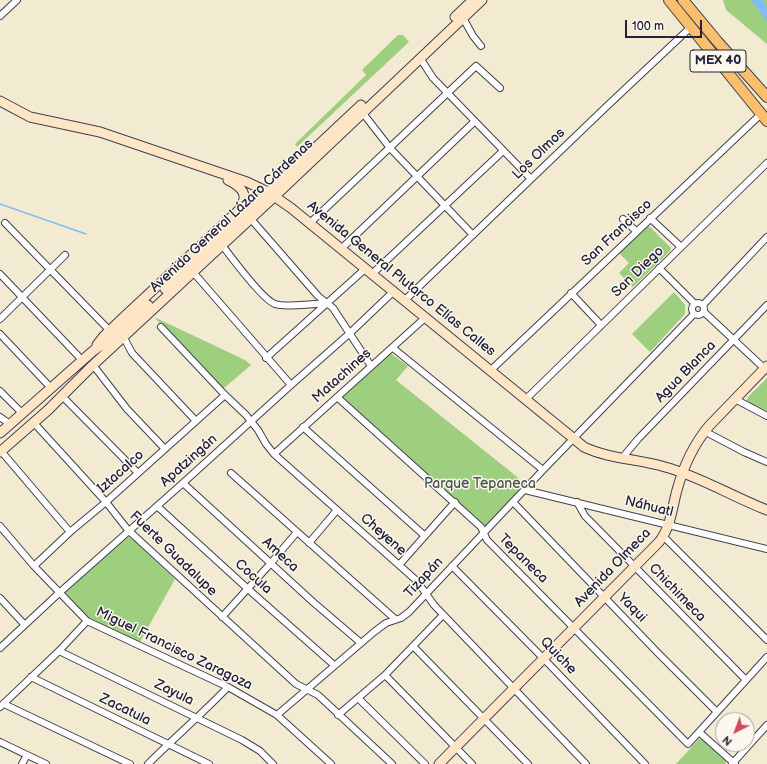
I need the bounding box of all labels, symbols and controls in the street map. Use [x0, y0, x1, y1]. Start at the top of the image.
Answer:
scale bar [627, 12, 704, 38]
text: 100 m [632, 19, 664, 34]
road number: MEX 40 [690, 50, 746, 72]
street label: Los Olmos [509, 125, 569, 183]
street label: Avenida General Lázaro Cárdenas [147, 136, 317, 296]
street label: San Francisco [578, 196, 656, 270]
street label: Avenida General Plutarco Elías Calles [303, 198, 499, 360]
street label: San Diego [608, 243, 668, 301]
street label: Agua Blanca [652, 338, 720, 406]
street label: Matachines [309, 345, 375, 407]
street label: Apatzingán [157, 431, 221, 491]
street label: Iztacalco [94, 447, 148, 497]
park label: Parque Tepaneca [424, 476, 536, 492]
street label: Náhuatl [623, 493, 675, 521]
street label: Fuerte Guadalupe [126, 508, 220, 600]
street label: Cheyene [356, 510, 410, 560]
street label: Avenida Olmeca [571, 525, 655, 611]
street label: Tepaneca [495, 531, 551, 587]
street label: Ameca [258, 534, 302, 576]
street label: Tizapán [401, 554, 447, 602]
street label: Cocula [231, 556, 275, 598]
street label: Chichimeca [645, 560, 709, 626]
street label: Yaqui [614, 590, 650, 626]
street label: Miguel Francisco Zaragoza [93, 604, 255, 694]
street label: Quiche [536, 634, 580, 678]
street label: Zayula [152, 676, 196, 710]
street label: Zacatula [97, 690, 153, 730]
north arrow [715, 712, 755, 752]
text: N [720, 733, 735, 748]

